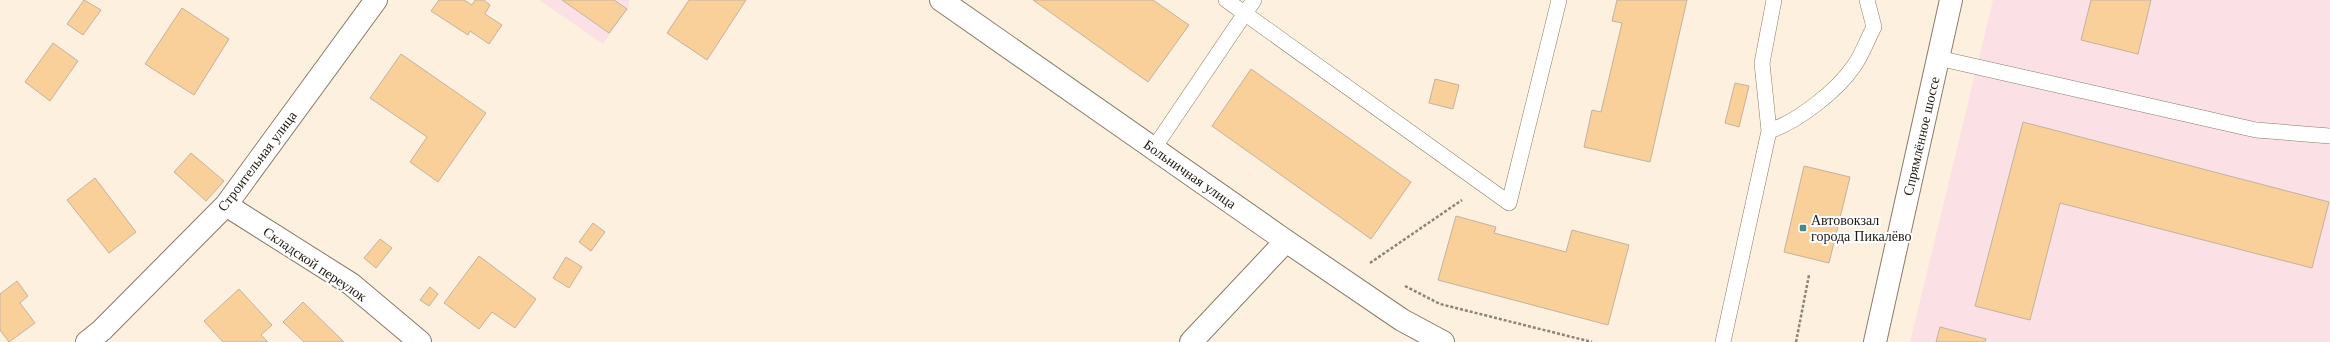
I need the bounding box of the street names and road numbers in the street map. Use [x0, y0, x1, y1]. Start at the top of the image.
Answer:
street label: Спрямлённое шоссе [1899, 75, 1943, 197]
street label: Строительная улица [213, 106, 301, 215]
street label: Больничная улица [1140, 135, 1240, 213]
street label: Складской переулок [260, 223, 370, 305]

